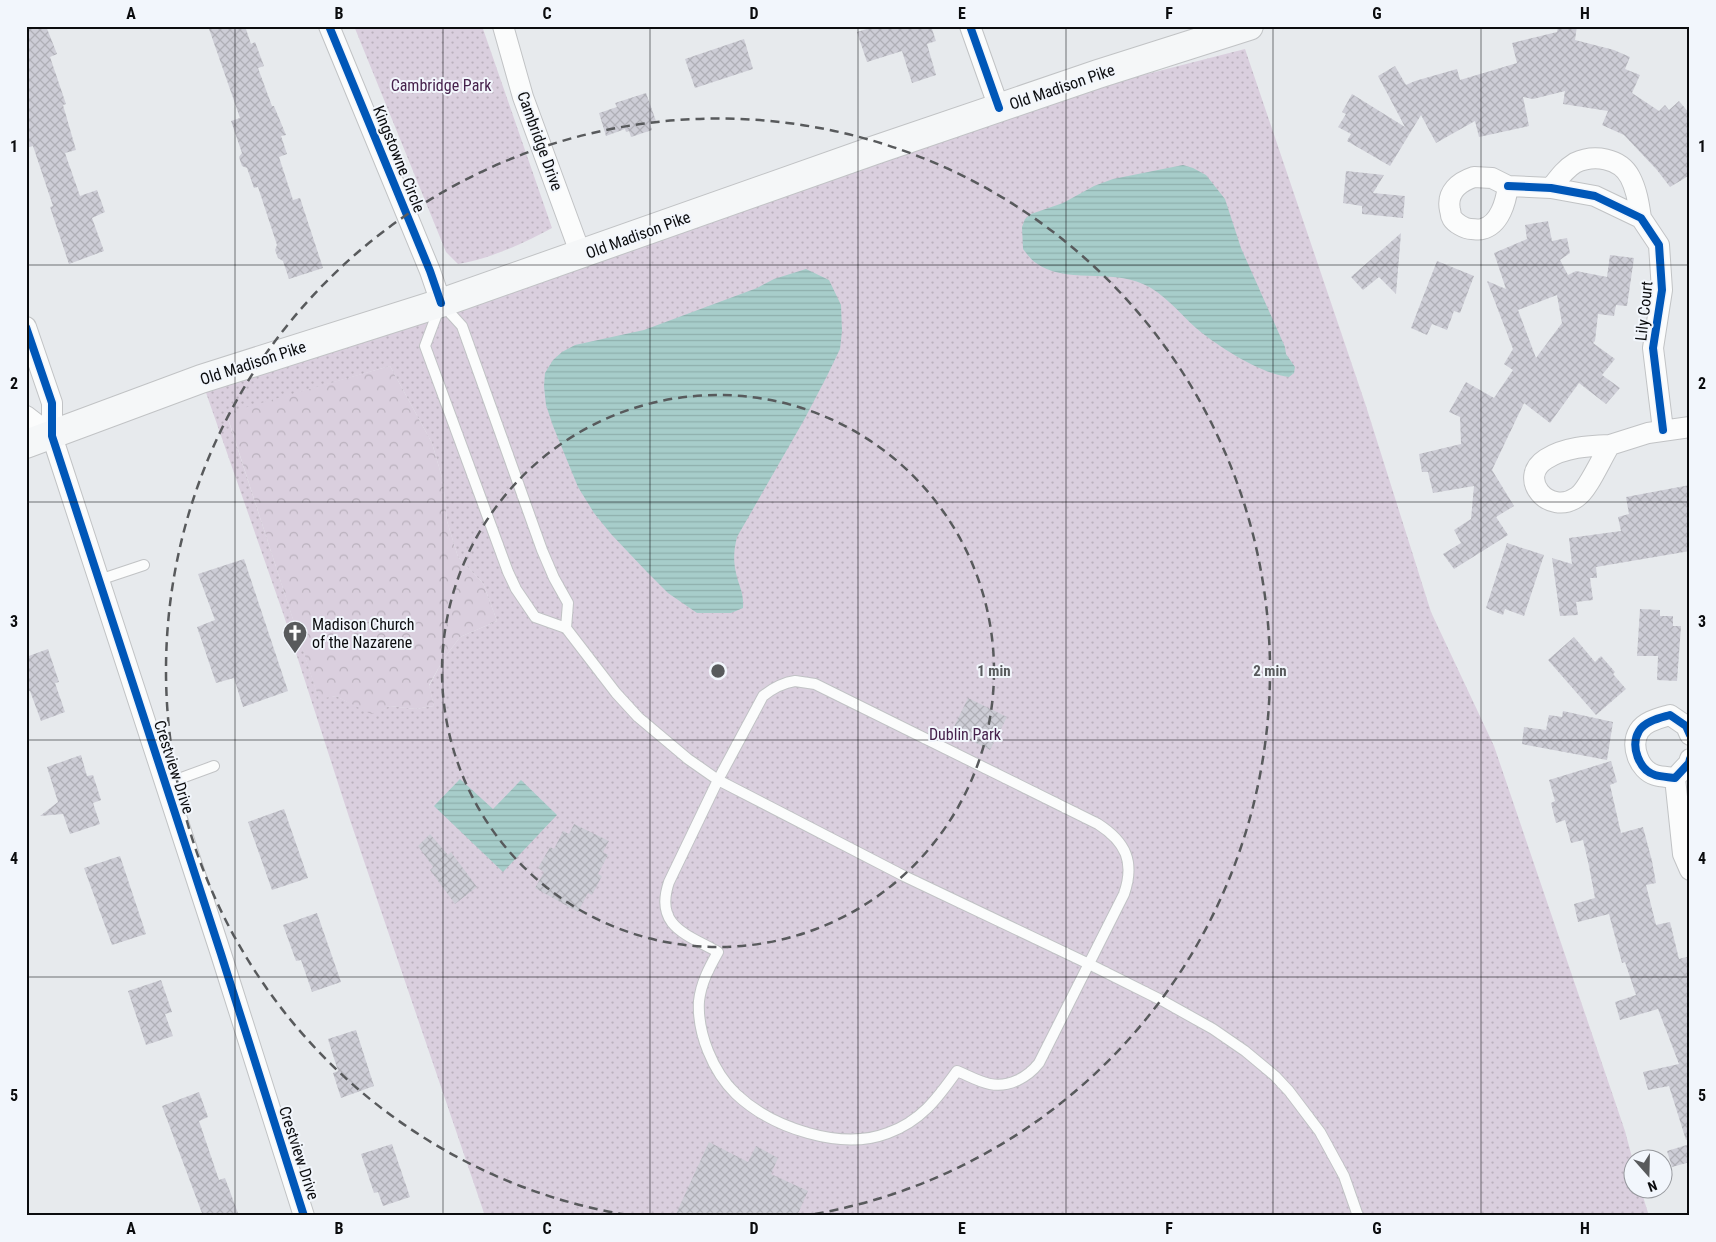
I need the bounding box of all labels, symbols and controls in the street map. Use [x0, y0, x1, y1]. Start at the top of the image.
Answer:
text: A [126, 4, 136, 23]
text: B [335, 4, 344, 23]
text: C [542, 4, 552, 23]
text: D [749, 4, 759, 23]
text: E [958, 4, 966, 23]
text: F [1165, 4, 1173, 23]
text: G [1372, 4, 1382, 23]
text: H [1580, 4, 1590, 23]
street label: Old Madison Pike [1007, 60, 1117, 114]
park label: Cambridge Park [391, 76, 492, 95]
street label: Cambridge Drive [513, 89, 567, 193]
street label: Kingstowne Circle [369, 103, 429, 215]
text: 1 [10, 137, 18, 156]
text: 1 [1698, 137, 1706, 156]
street label: Old Madison Pike [583, 207, 693, 263]
street label: Lily Court [1631, 280, 1657, 342]
street label: Old Madison Pike [198, 337, 308, 389]
text: 2 [10, 374, 18, 393]
text: 2 [1698, 374, 1706, 393]
text: 3 [10, 612, 18, 631]
text: 3 [1698, 612, 1706, 631]
place label: Madison Church of the Nazarene [312, 615, 414, 652]
church icon: Madison Church of the Nazarene [282, 620, 308, 654]
centre of rings [709, 662, 727, 680]
text: 1 min [977, 662, 1011, 680]
text: 2 min [1253, 662, 1287, 680]
street label: Crestview Drive [150, 718, 198, 816]
park label: Dublin Park [929, 725, 1002, 744]
text: 4 [10, 849, 18, 868]
text: 4 [1698, 849, 1706, 868]
text: 5 [10, 1086, 18, 1105]
text: 5 [1698, 1086, 1706, 1105]
street label: Crestview Drive [275, 1104, 323, 1202]
north arrow [1624, 1150, 1674, 1200]
text: N [1646, 1177, 1659, 1195]
text: A [126, 1219, 136, 1238]
text: B [335, 1219, 344, 1238]
text: C [542, 1219, 552, 1238]
text: D [749, 1219, 759, 1238]
text: E [958, 1219, 966, 1238]
text: F [1165, 1219, 1173, 1238]
text: G [1372, 1219, 1382, 1238]
text: H [1580, 1219, 1590, 1238]

